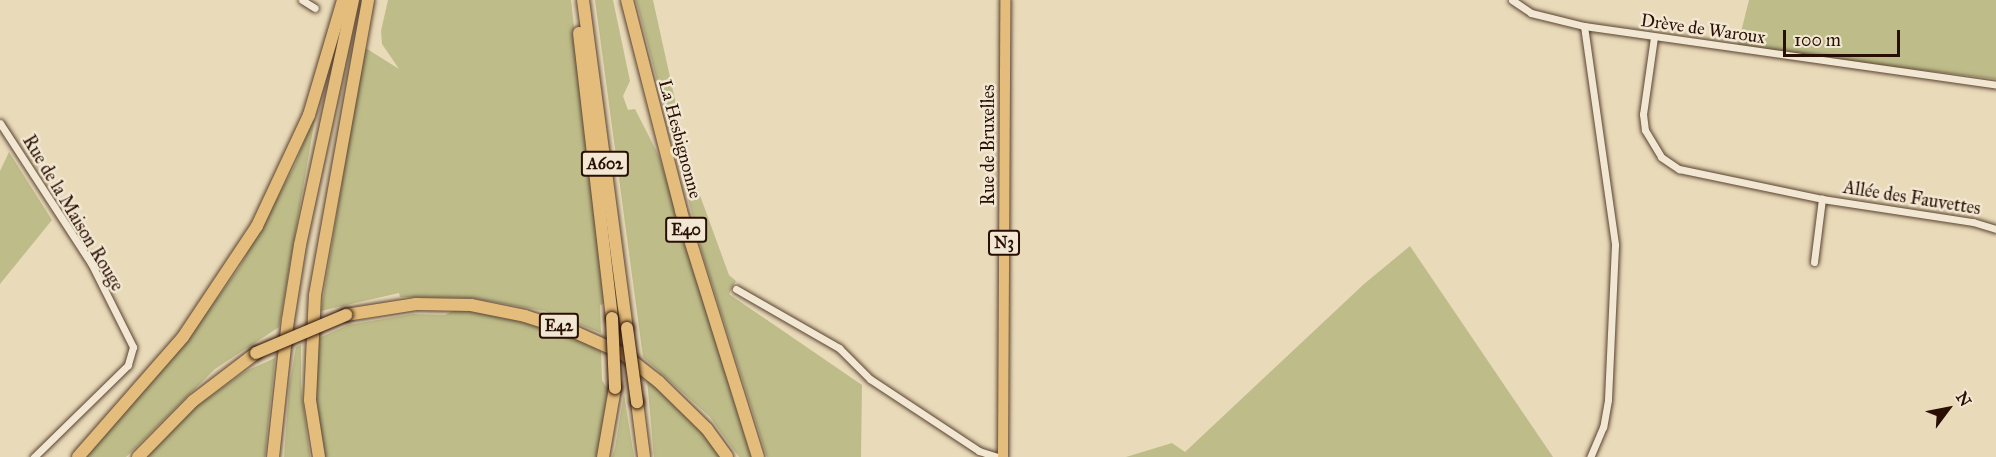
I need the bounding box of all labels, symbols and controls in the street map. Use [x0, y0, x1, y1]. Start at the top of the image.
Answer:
street label: Drève de Waroux [1639, 10, 1767, 48]
scale bar [1786, 18, 1903, 56]
text: 100 m [1794, 29, 1841, 51]
street label: La Hesbignonne [654, 77, 706, 201]
street label: Rue de Bruxelles [977, 84, 999, 206]
street label: Rue de la Maison Rouge [18, 131, 128, 295]
road number: A602 [580, 151, 630, 177]
street label: Allée des Fauvettes [1842, 176, 1982, 220]
road number: E40 [665, 217, 707, 243]
road number: N3 [988, 230, 1020, 256]
road number: E42 [538, 313, 580, 339]
north arrow [1918, 379, 1978, 439]
text: N [1952, 388, 1975, 410]

